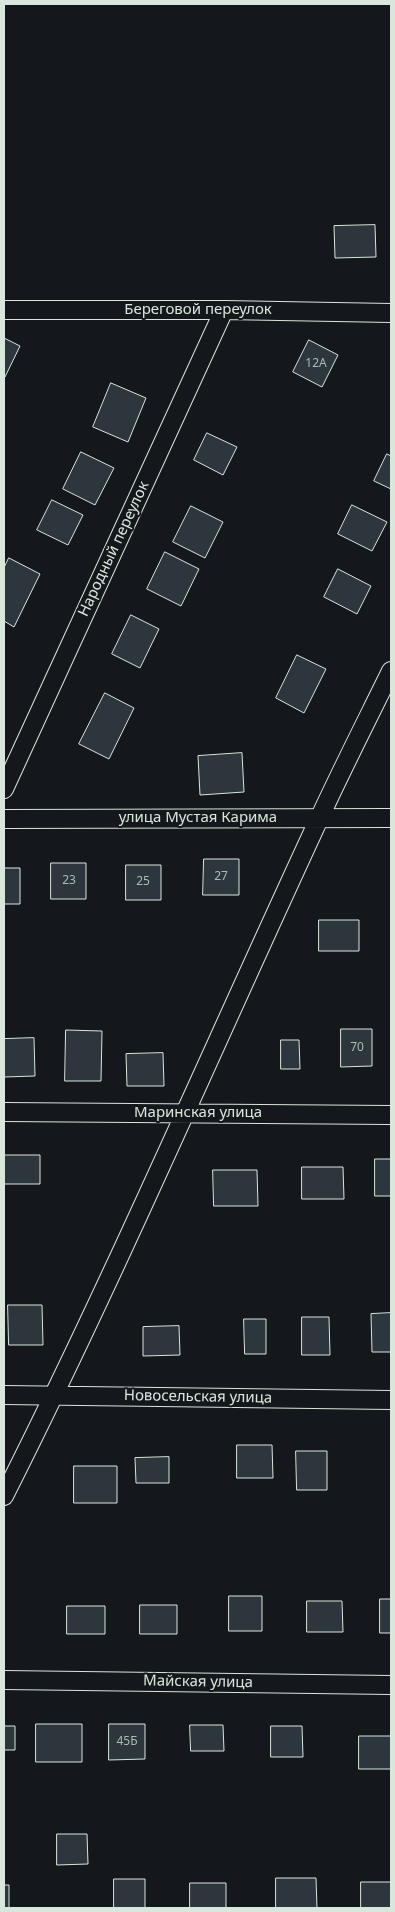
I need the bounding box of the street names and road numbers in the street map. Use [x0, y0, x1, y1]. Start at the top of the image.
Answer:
street label: Береговой переулок [124, 301, 272, 319]
street label: Народный переулок [75, 479, 153, 619]
street label: улица Мустая Карима [119, 809, 277, 827]
street label: Маринская улица [134, 1104, 262, 1122]
street label: Новосельская улица [124, 1387, 272, 1407]
street label: Майская улица [143, 1672, 253, 1692]

